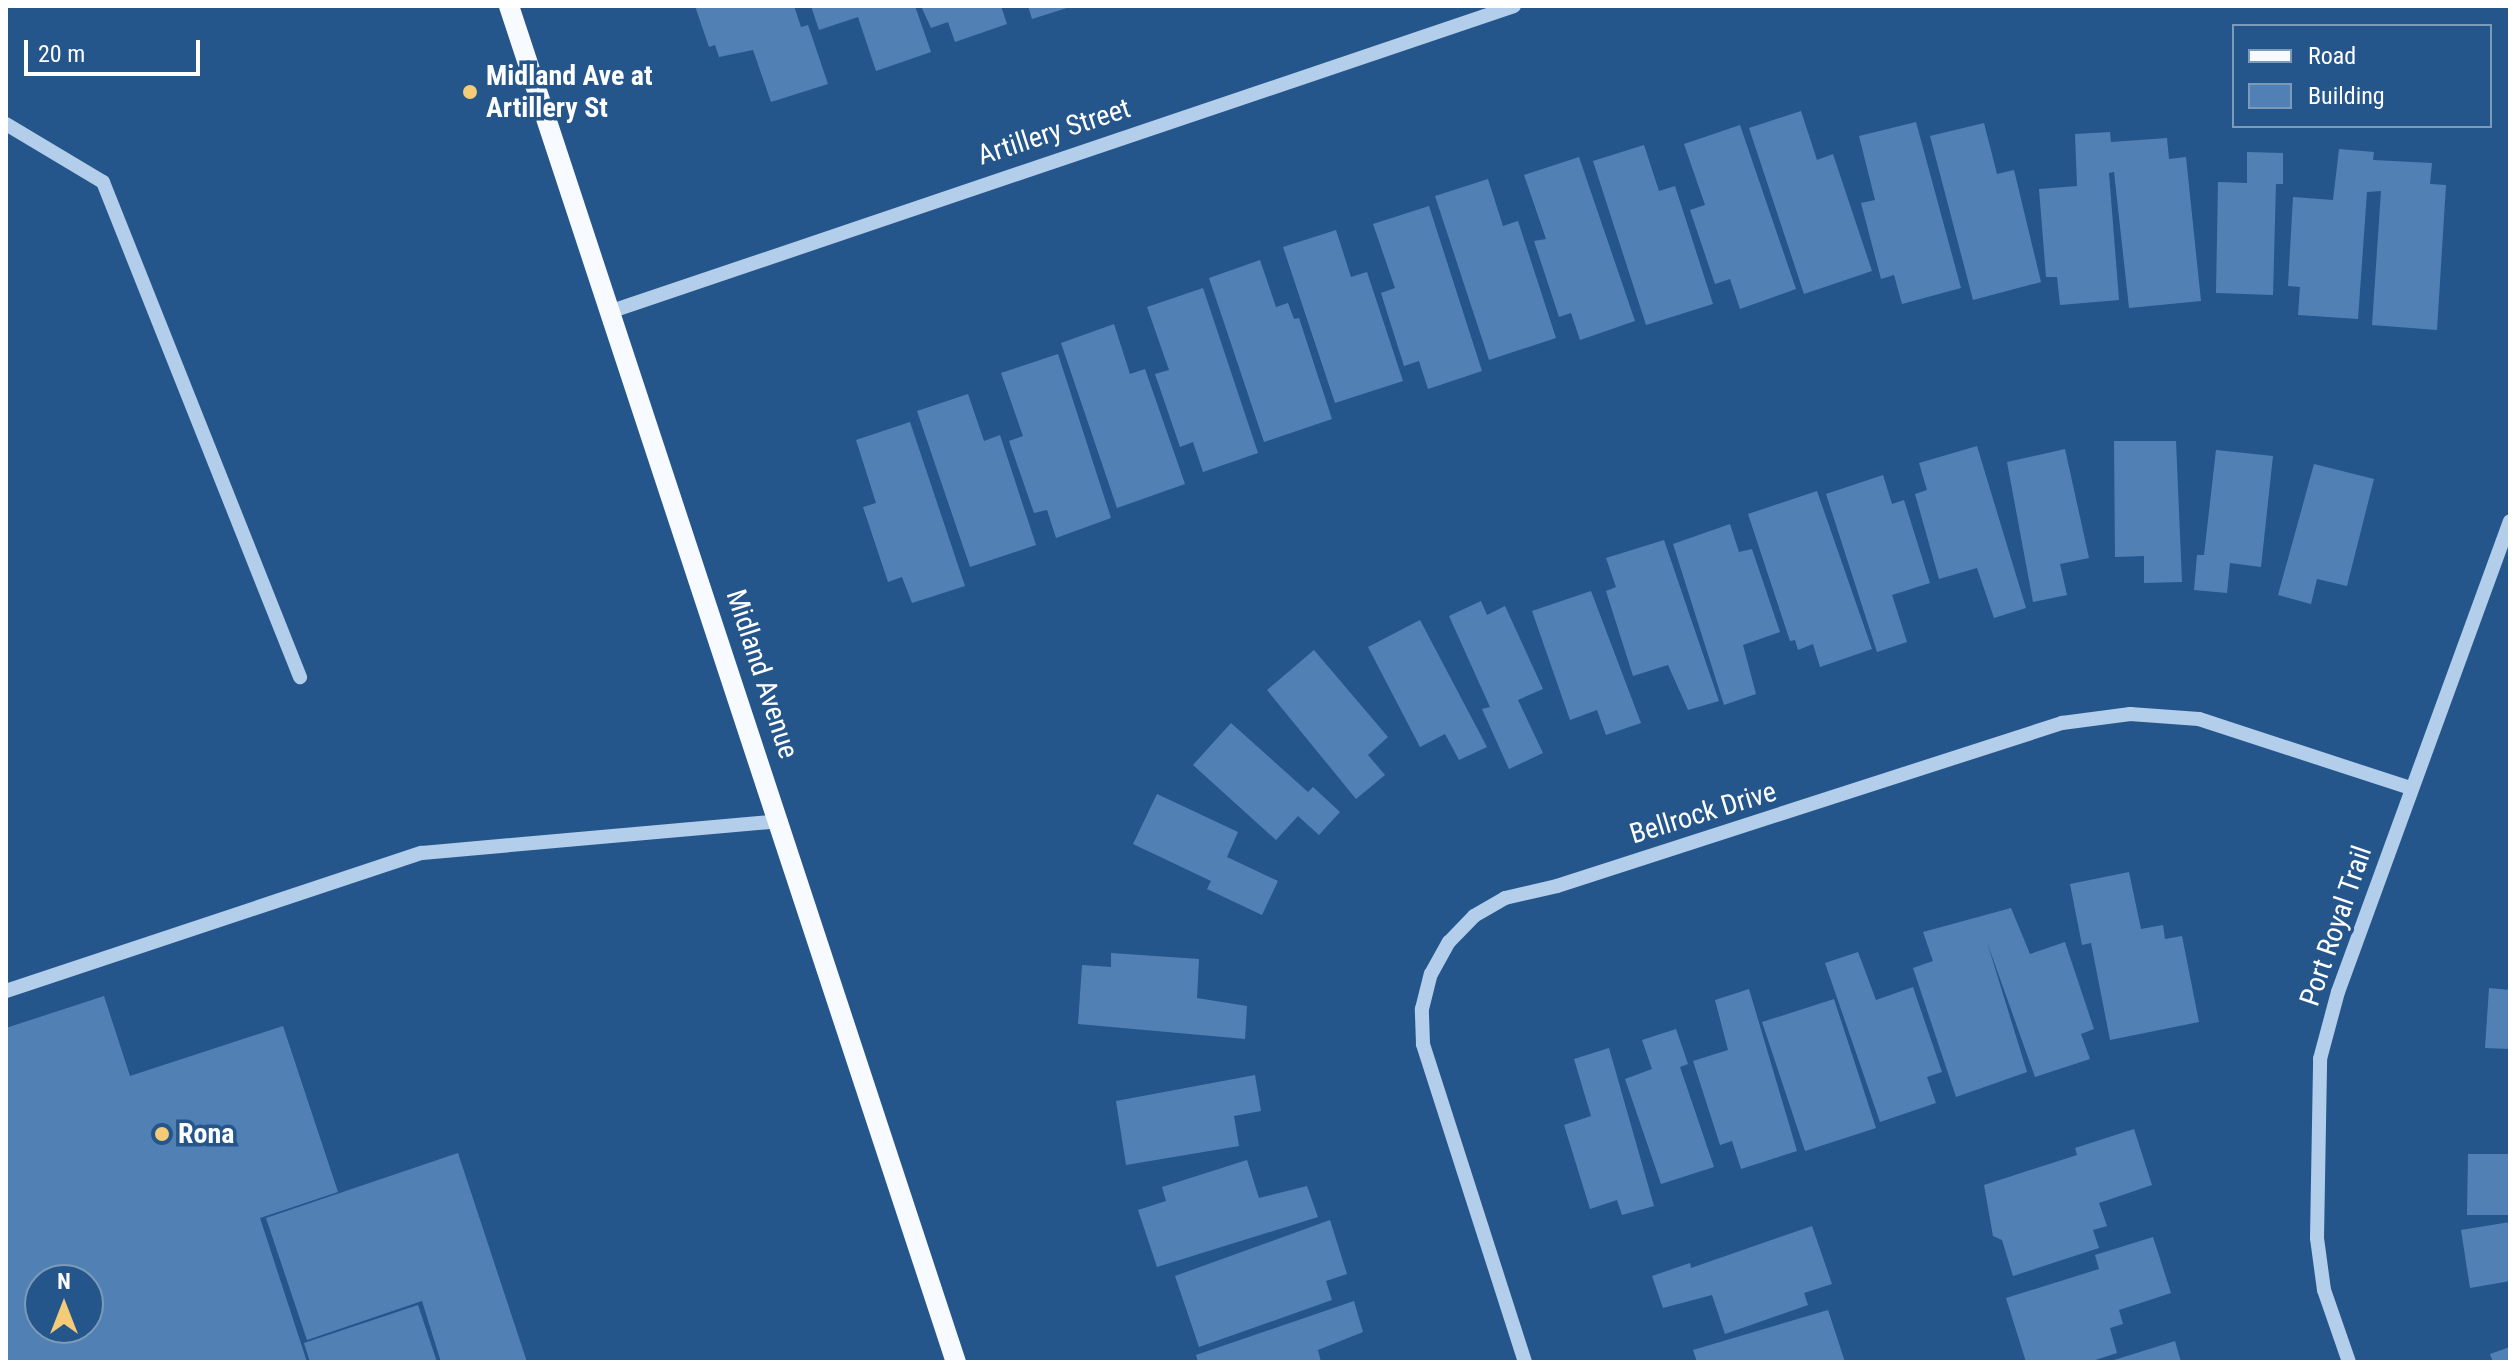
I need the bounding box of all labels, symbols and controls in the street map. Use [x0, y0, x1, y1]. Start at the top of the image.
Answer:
scale bar [28, 24, 204, 74]
legend [2232, 24, 2492, 128]
text: 20 m [38, 40, 85, 68]
text: Road [2308, 42, 2356, 70]
place label: Midland Ave at Artillery St [486, 59, 653, 125]
text: Building [2308, 82, 2385, 110]
marker: Midland Ave at Artillery St [461, 83, 479, 101]
street label: Artillery Street [973, 92, 1135, 172]
street label: Midland Avenue [719, 585, 805, 763]
street label: Bellrock Drive [1626, 775, 1780, 851]
street label: Port Royal Trail [2293, 841, 2379, 1011]
place label: Rona [178, 1117, 234, 1151]
marker: Rona [153, 1125, 171, 1143]
north arrow [24, 1264, 104, 1344]
text: N [57, 1269, 71, 1294]

